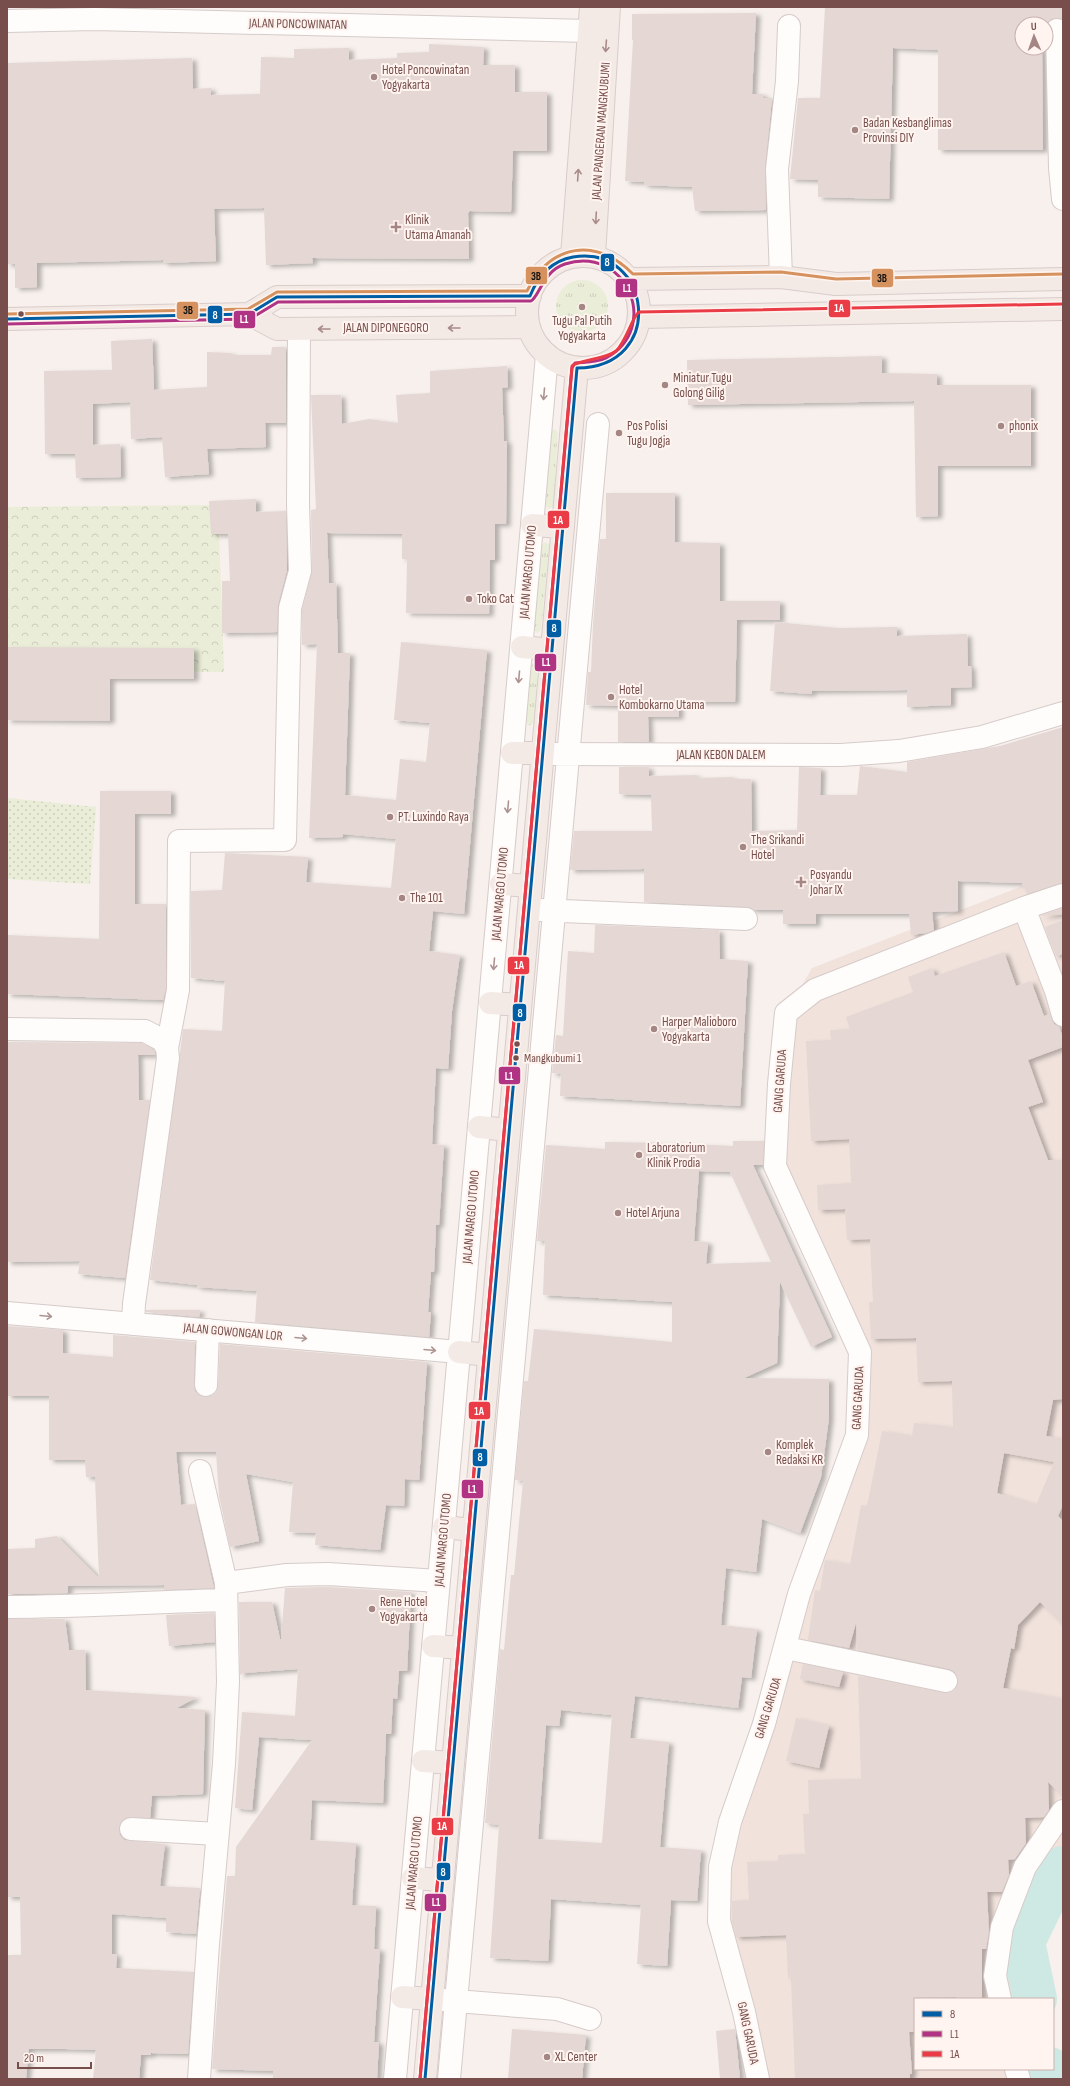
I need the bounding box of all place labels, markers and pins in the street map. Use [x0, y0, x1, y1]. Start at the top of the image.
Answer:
place label: Hotel Poncowinatan Yogyakarta [382, 62, 469, 93]
marker: Hotel Poncowinatan Yogyakarta [369, 72, 379, 82]
place label: Badan Kesbanglimas Provinsi DIY [863, 115, 952, 146]
marker: Badan Kesbanglimas Provinsi DIY [850, 125, 860, 135]
place label: Klinik Utama Amanah [405, 212, 471, 243]
marker: Klinik Utama Amanah [390, 221, 402, 233]
marker: Tugu Pal Putih Yogyakarta [577, 302, 587, 312]
unlabelled marker [16, 309, 26, 319]
place label: Tugu Pal Putih Yogyakarta [552, 313, 612, 344]
place label: Miniatur Tugu Golong Gilig [673, 370, 732, 401]
marker: Miniatur Tugu Golong Gilig [660, 380, 670, 390]
place label: Pos Polisi Tugu Jogja [627, 418, 670, 449]
place label: phonix [1009, 418, 1038, 434]
marker: phonix [996, 421, 1006, 431]
marker: Pos Polisi Tugu Jogja [614, 428, 624, 438]
place label: Toko Cat [477, 591, 514, 607]
marker: Toko Cat [464, 594, 474, 604]
place label: Hotel Kombokarno Utama [619, 682, 705, 713]
marker: Hotel Kombokarno Utama [606, 692, 616, 702]
place label: PT. Luxindo Raya [398, 809, 469, 825]
marker: PT. Luxindo Raya [385, 812, 395, 822]
place label: The Srikandi Hotel [751, 832, 804, 863]
marker: The Srikandi Hotel [738, 842, 748, 852]
place label: Posyandu Johar IX [809, 867, 852, 898]
marker: Posyandu Johar IX [795, 876, 807, 888]
place label: The 101 [410, 890, 443, 906]
marker: The 101 [397, 893, 407, 903]
place label: Harper Malioboro Yogyakarta [662, 1014, 737, 1045]
marker: Harper Malioboro Yogyakarta [649, 1024, 659, 1034]
unlabelled marker [512, 1039, 522, 1049]
place label: Mangkubumi 1 [524, 1051, 582, 1066]
marker: Mangkubumi 1 [511, 1053, 521, 1063]
place label: Laboratorium Klinik Prodia [647, 1140, 705, 1171]
marker: Laboratorium Klinik Prodia [634, 1150, 644, 1160]
place label: Hotel Arjuna [626, 1205, 679, 1221]
marker: Hotel Arjuna [613, 1208, 623, 1218]
place label: Komplek Redaksi KR [776, 1437, 823, 1468]
marker: Komplek Redaksi KR [763, 1447, 773, 1457]
place label: Rene Hotel Yogyakarta [380, 1594, 428, 1625]
marker: Rene Hotel Yogyakarta [367, 1604, 377, 1614]
place label: XL Center [554, 2049, 598, 2065]
marker: XL Center [542, 2052, 552, 2062]

